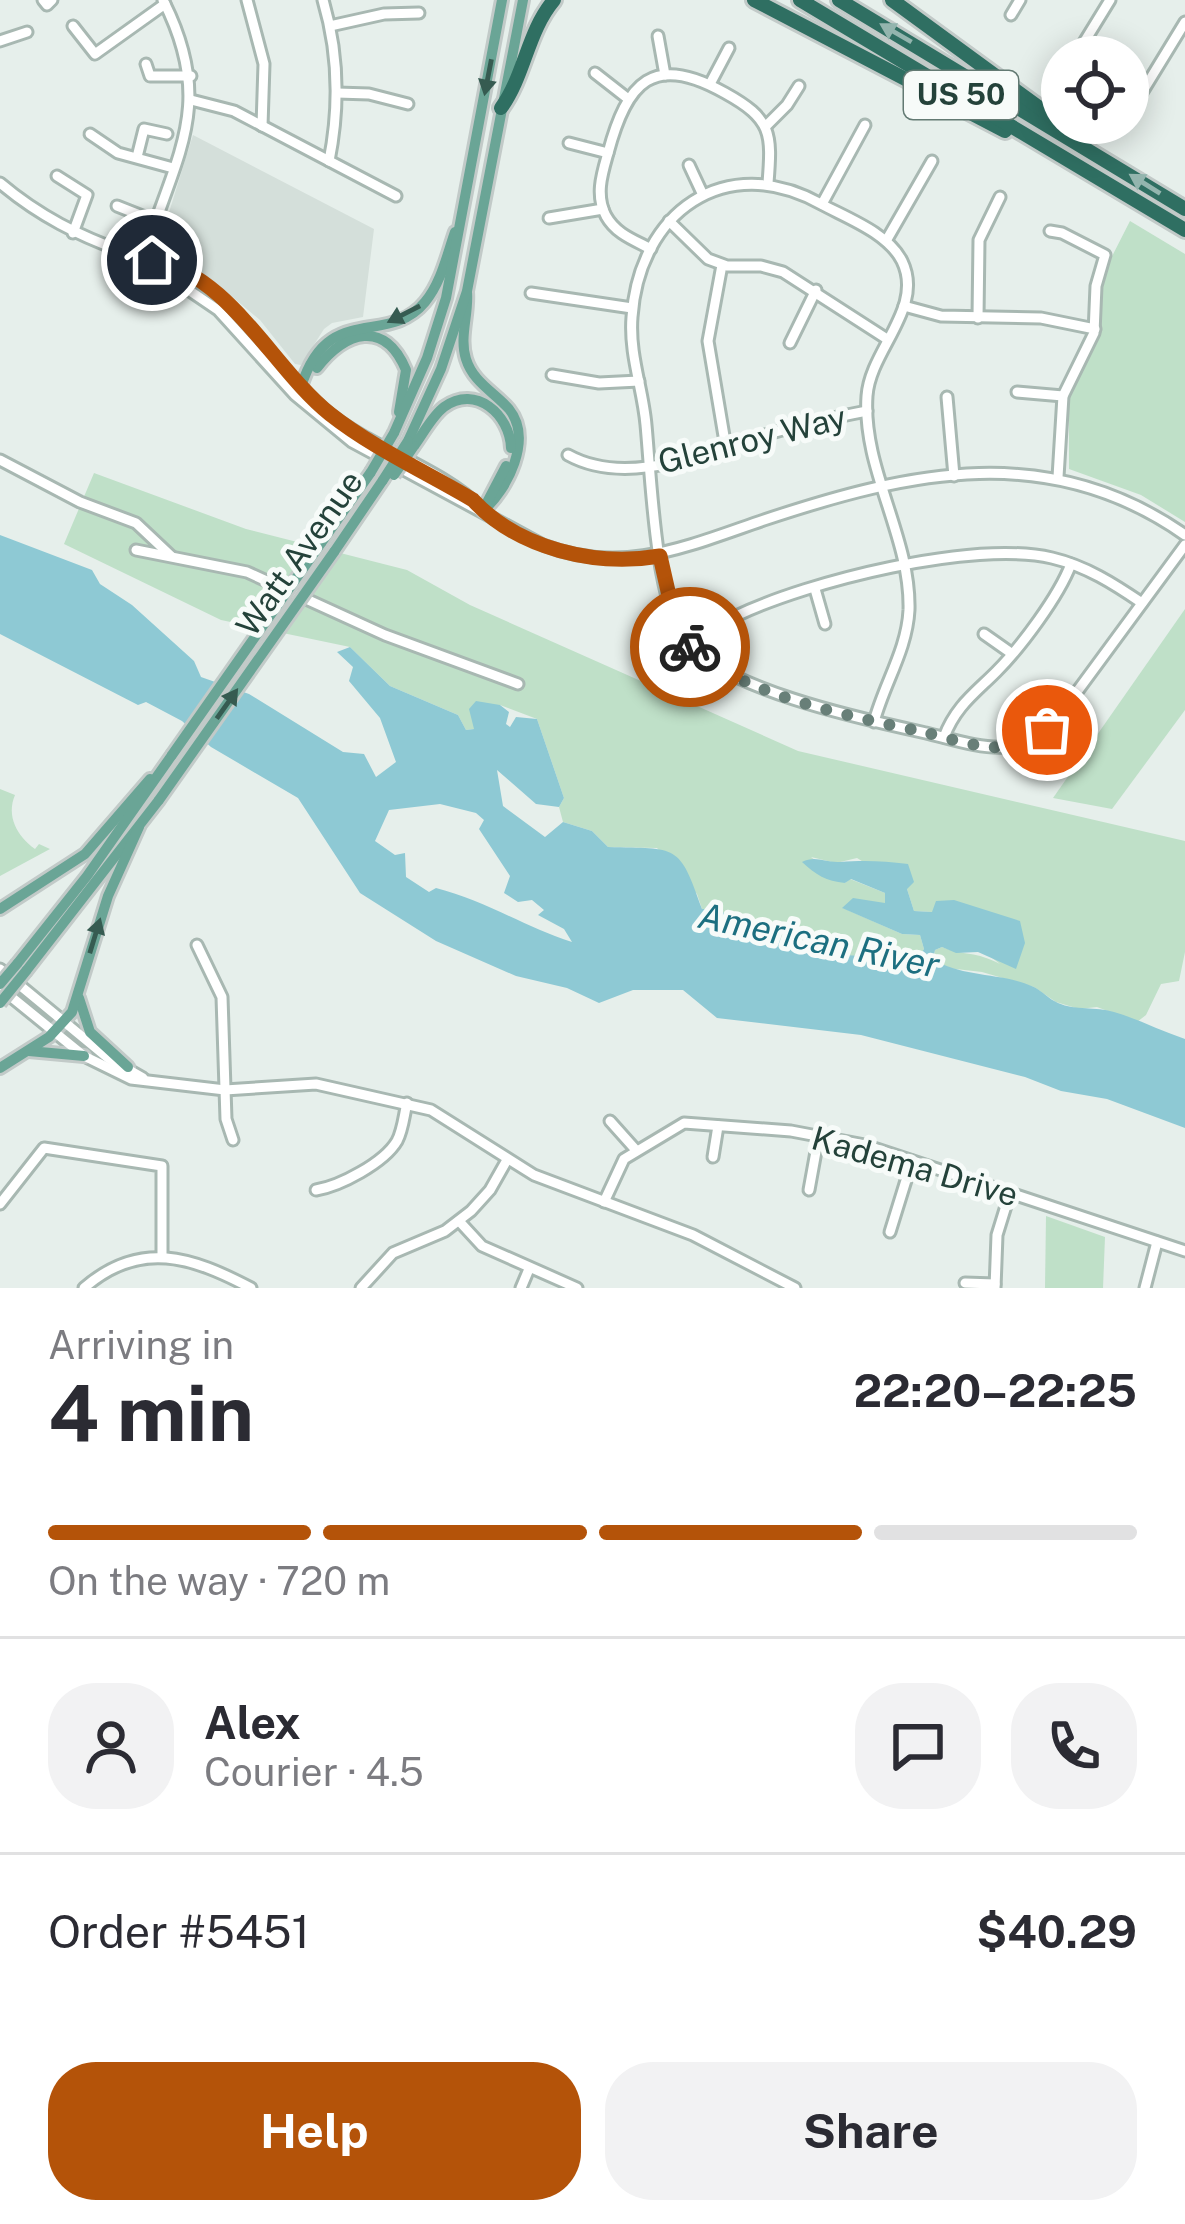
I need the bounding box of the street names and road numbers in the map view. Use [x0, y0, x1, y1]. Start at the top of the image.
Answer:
road number: US 50 [904, 71, 1018, 119]
street label: Glenroy Way [654, 397, 850, 481]
street label: Watt Avenue [228, 463, 370, 643]
street label: Kadema Drive [808, 1118, 1022, 1214]

